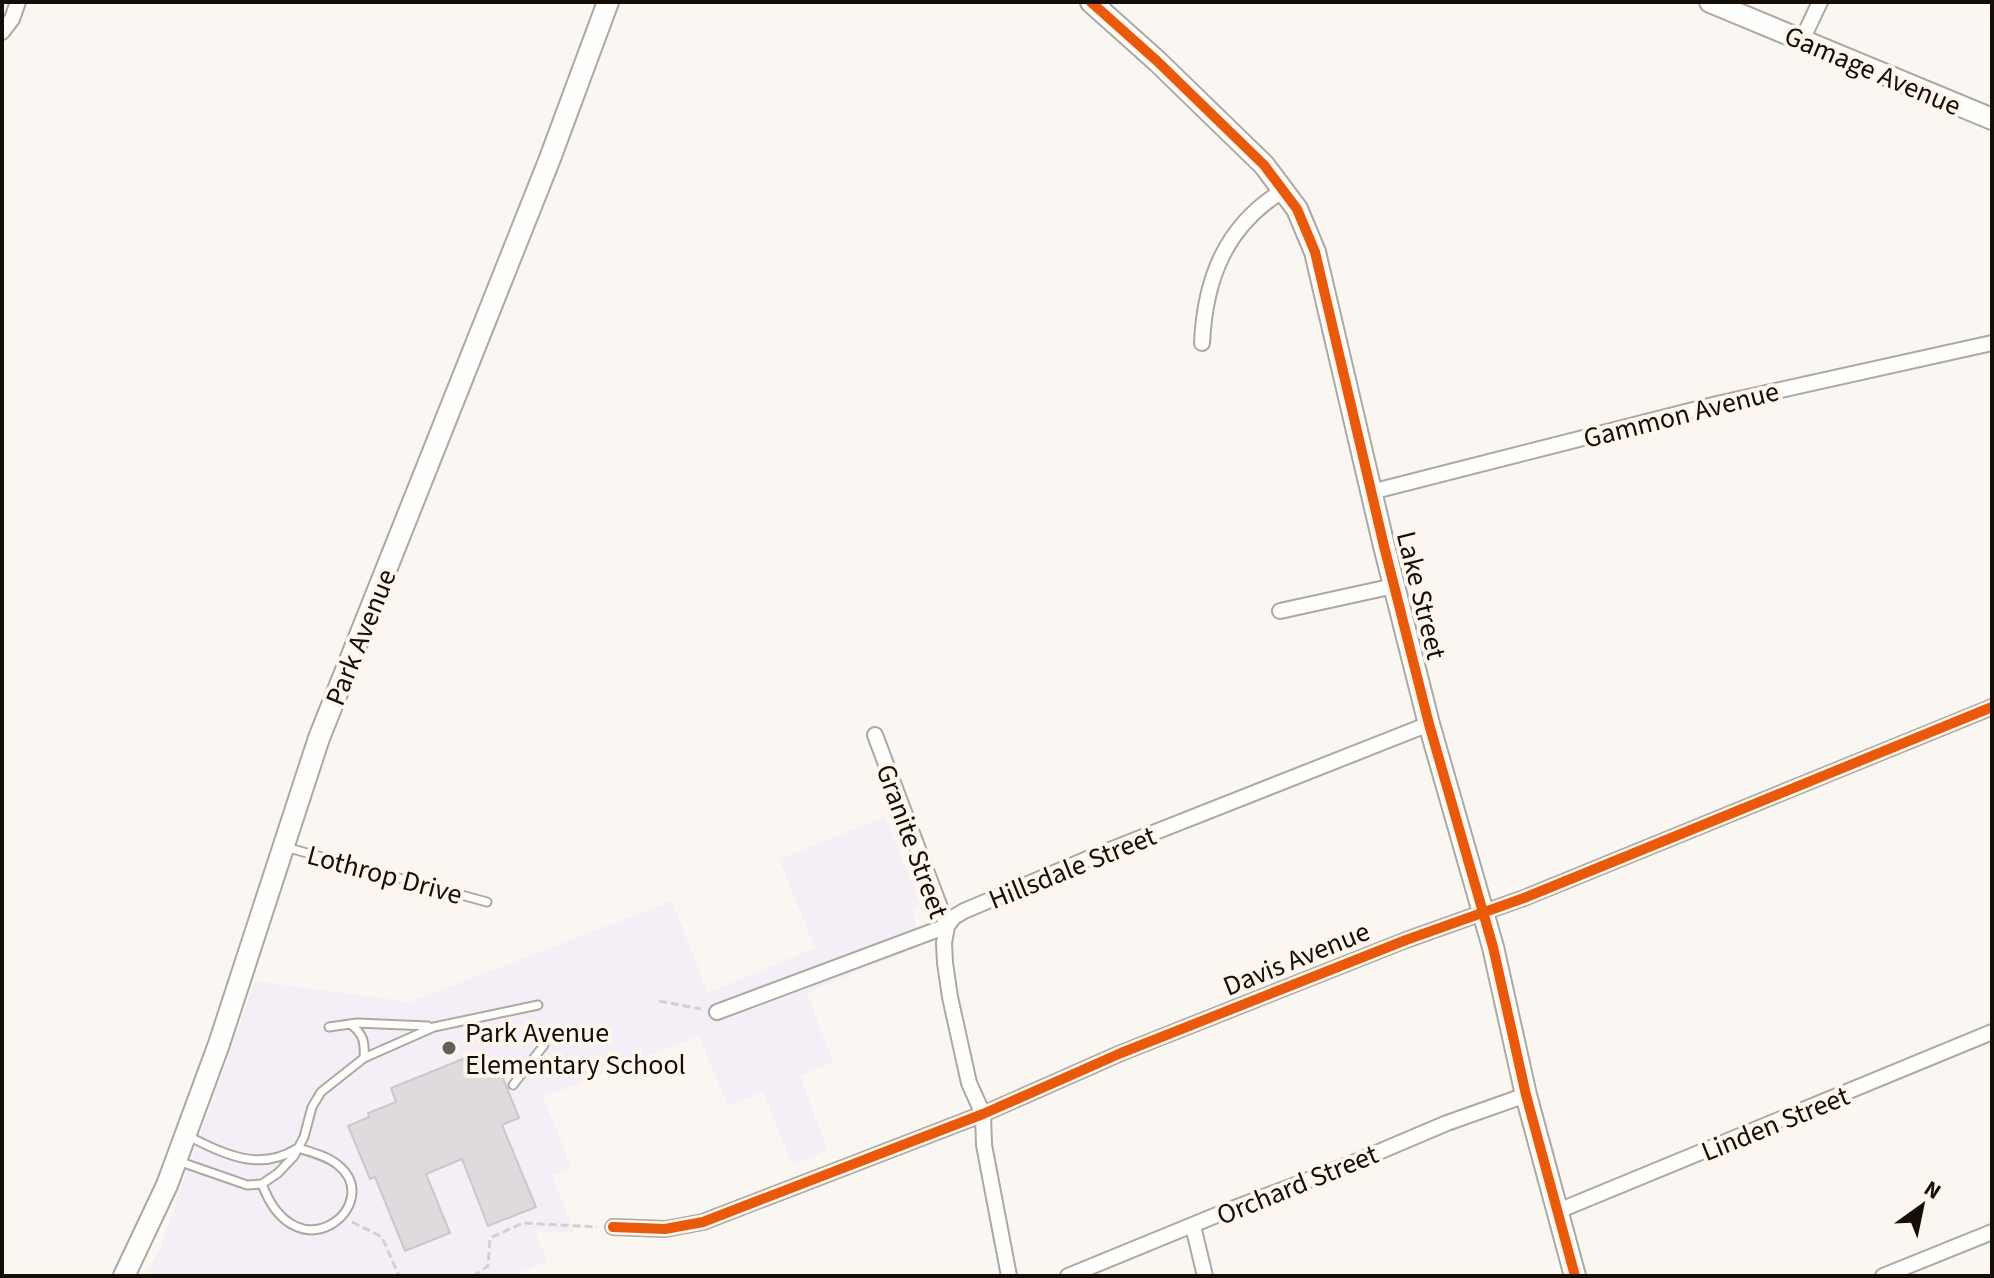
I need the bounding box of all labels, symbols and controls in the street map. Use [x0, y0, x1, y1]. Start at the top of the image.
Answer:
street label: Gamage Avenue [1778, 16, 1967, 126]
street label: Gammon Avenue [1579, 371, 1783, 459]
street label: Lake Street [1386, 527, 1456, 664]
street label: Park Avenue [315, 563, 406, 712]
street label: Granite Street [866, 759, 959, 924]
street label: Hillsdale Street [983, 816, 1163, 920]
street label: Lothrop Drive [303, 835, 467, 915]
street label: Davis Avenue [1217, 911, 1376, 1006]
place label: Park Avenue Elementary School [465, 1013, 686, 1085]
marker: Park Avenue Elementary School [440, 1039, 458, 1057]
street label: Linden Street [1695, 1076, 1856, 1172]
street label: Orchard Street [1211, 1134, 1385, 1235]
north arrow [1882, 1166, 1962, 1246]
text: N [1917, 1173, 1947, 1207]

